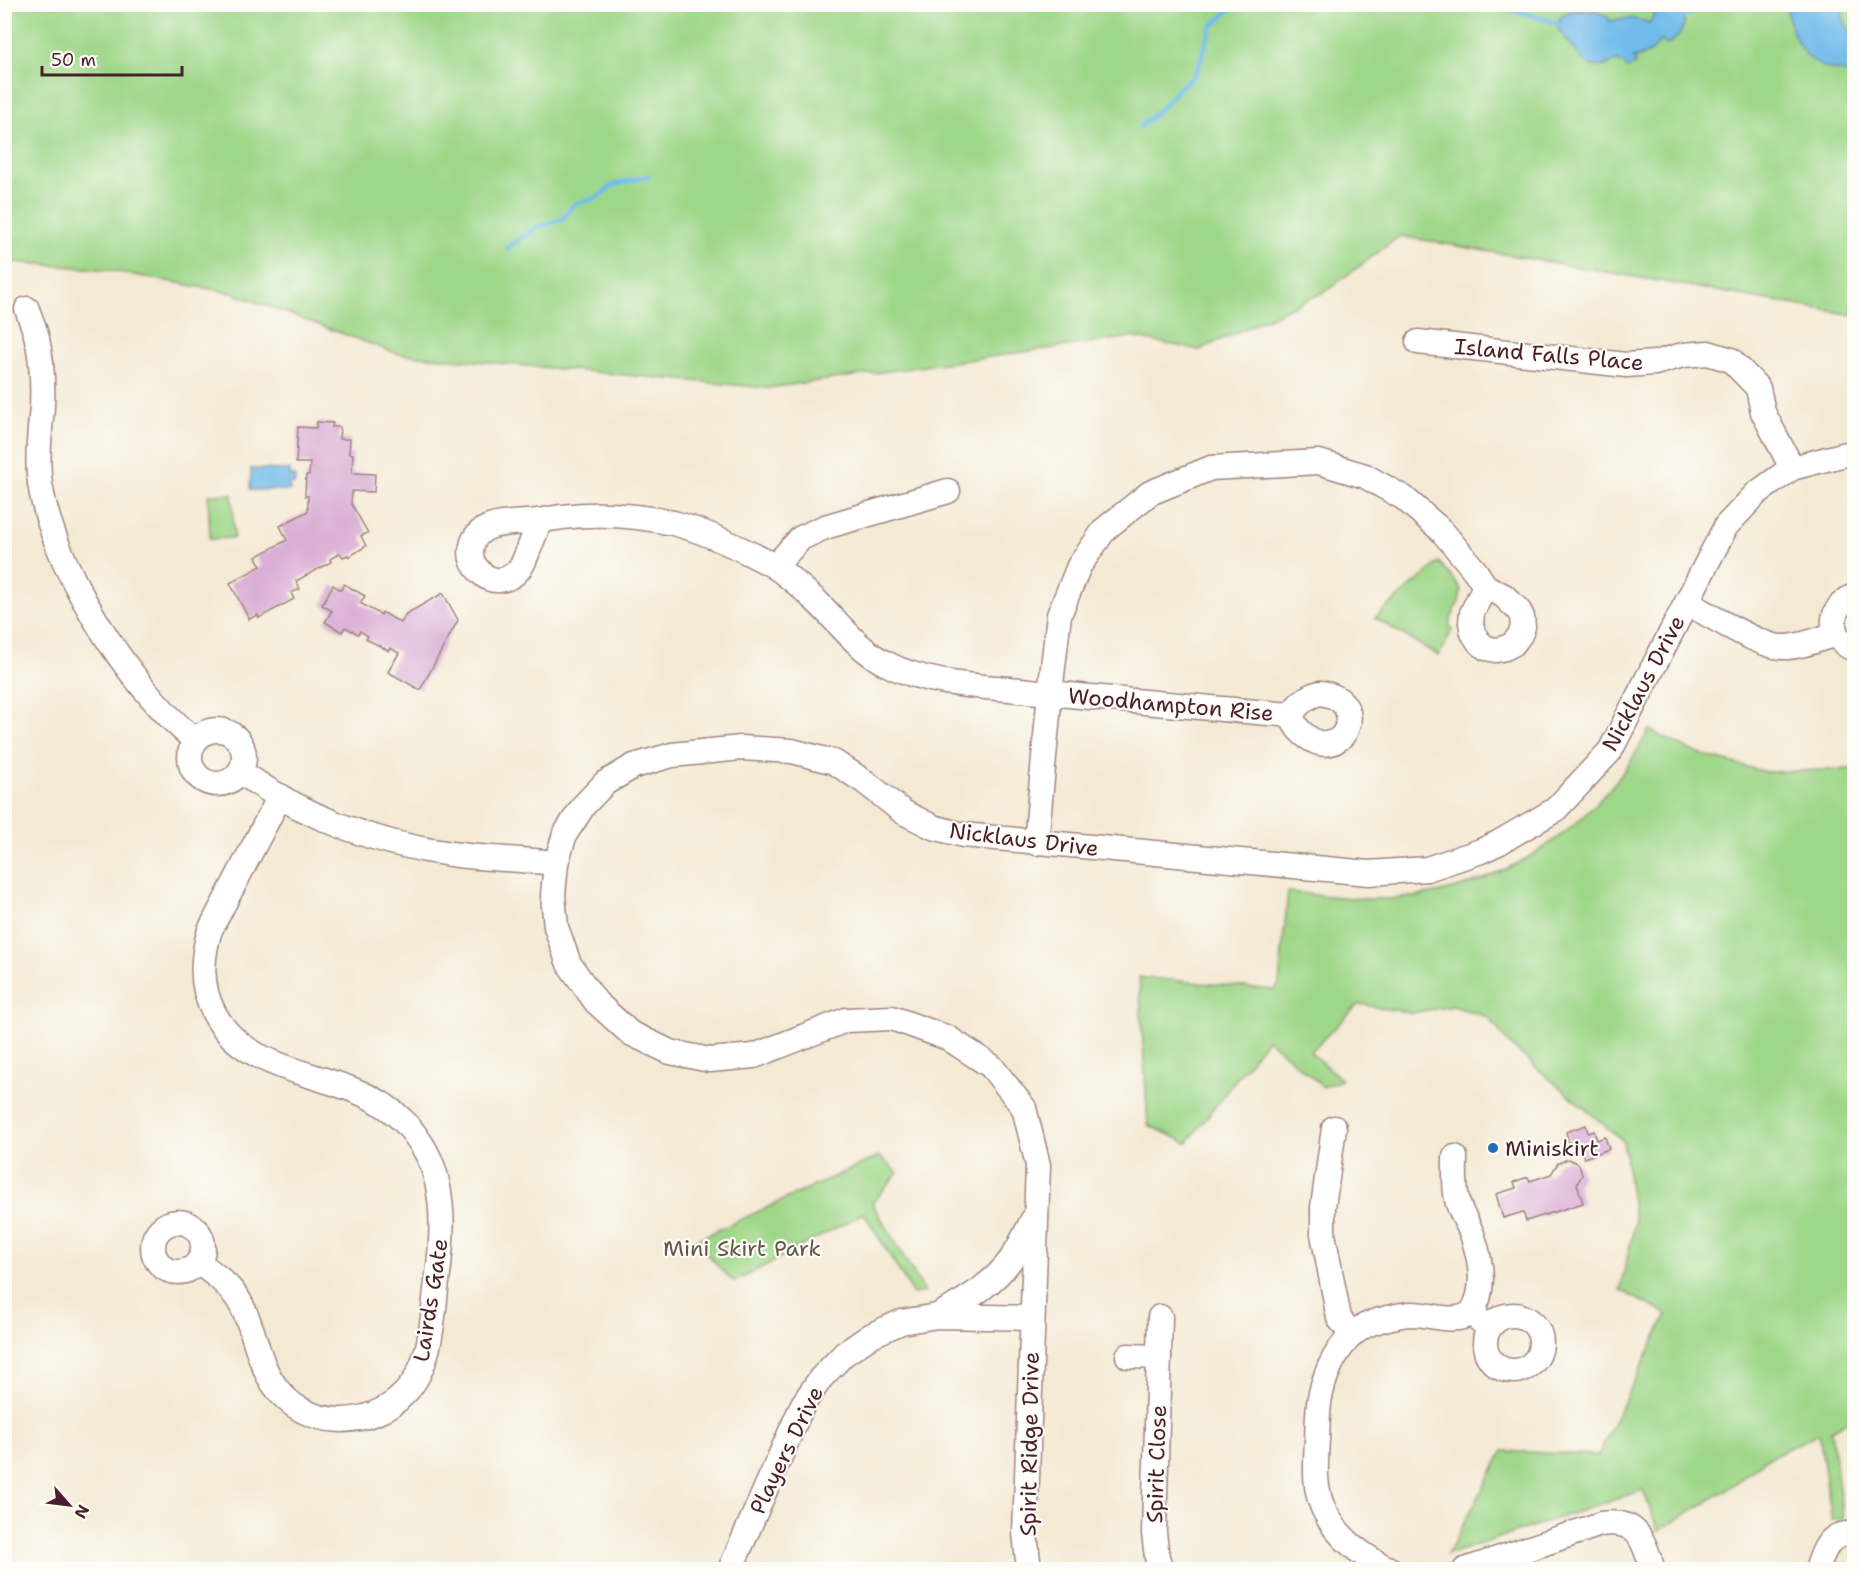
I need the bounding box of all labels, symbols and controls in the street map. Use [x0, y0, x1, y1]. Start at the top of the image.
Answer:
scale bar [42, 39, 182, 77]
text: 50 m [51, 48, 96, 72]
street label: Island Falls Place [1453, 332, 1645, 377]
street label: Nicklaus Drive [1595, 610, 1692, 756]
street label: Woodhampton Rise [1067, 681, 1275, 728]
street label: Nicklaus Drive [948, 816, 1100, 863]
place label: Miniskirt [1505, 1134, 1599, 1163]
marker: Miniskirt [1486, 1141, 1500, 1155]
park label: Mini Skirt Park [663, 1234, 821, 1263]
street label: Lairds Gate [406, 1236, 455, 1364]
street label: Spirit Ridge Drive [1013, 1351, 1046, 1537]
street label: Players Drive [743, 1381, 830, 1519]
street label: Spirit Close [1140, 1404, 1173, 1524]
north arrow [39, 1475, 99, 1535]
text: N [70, 1501, 94, 1522]

